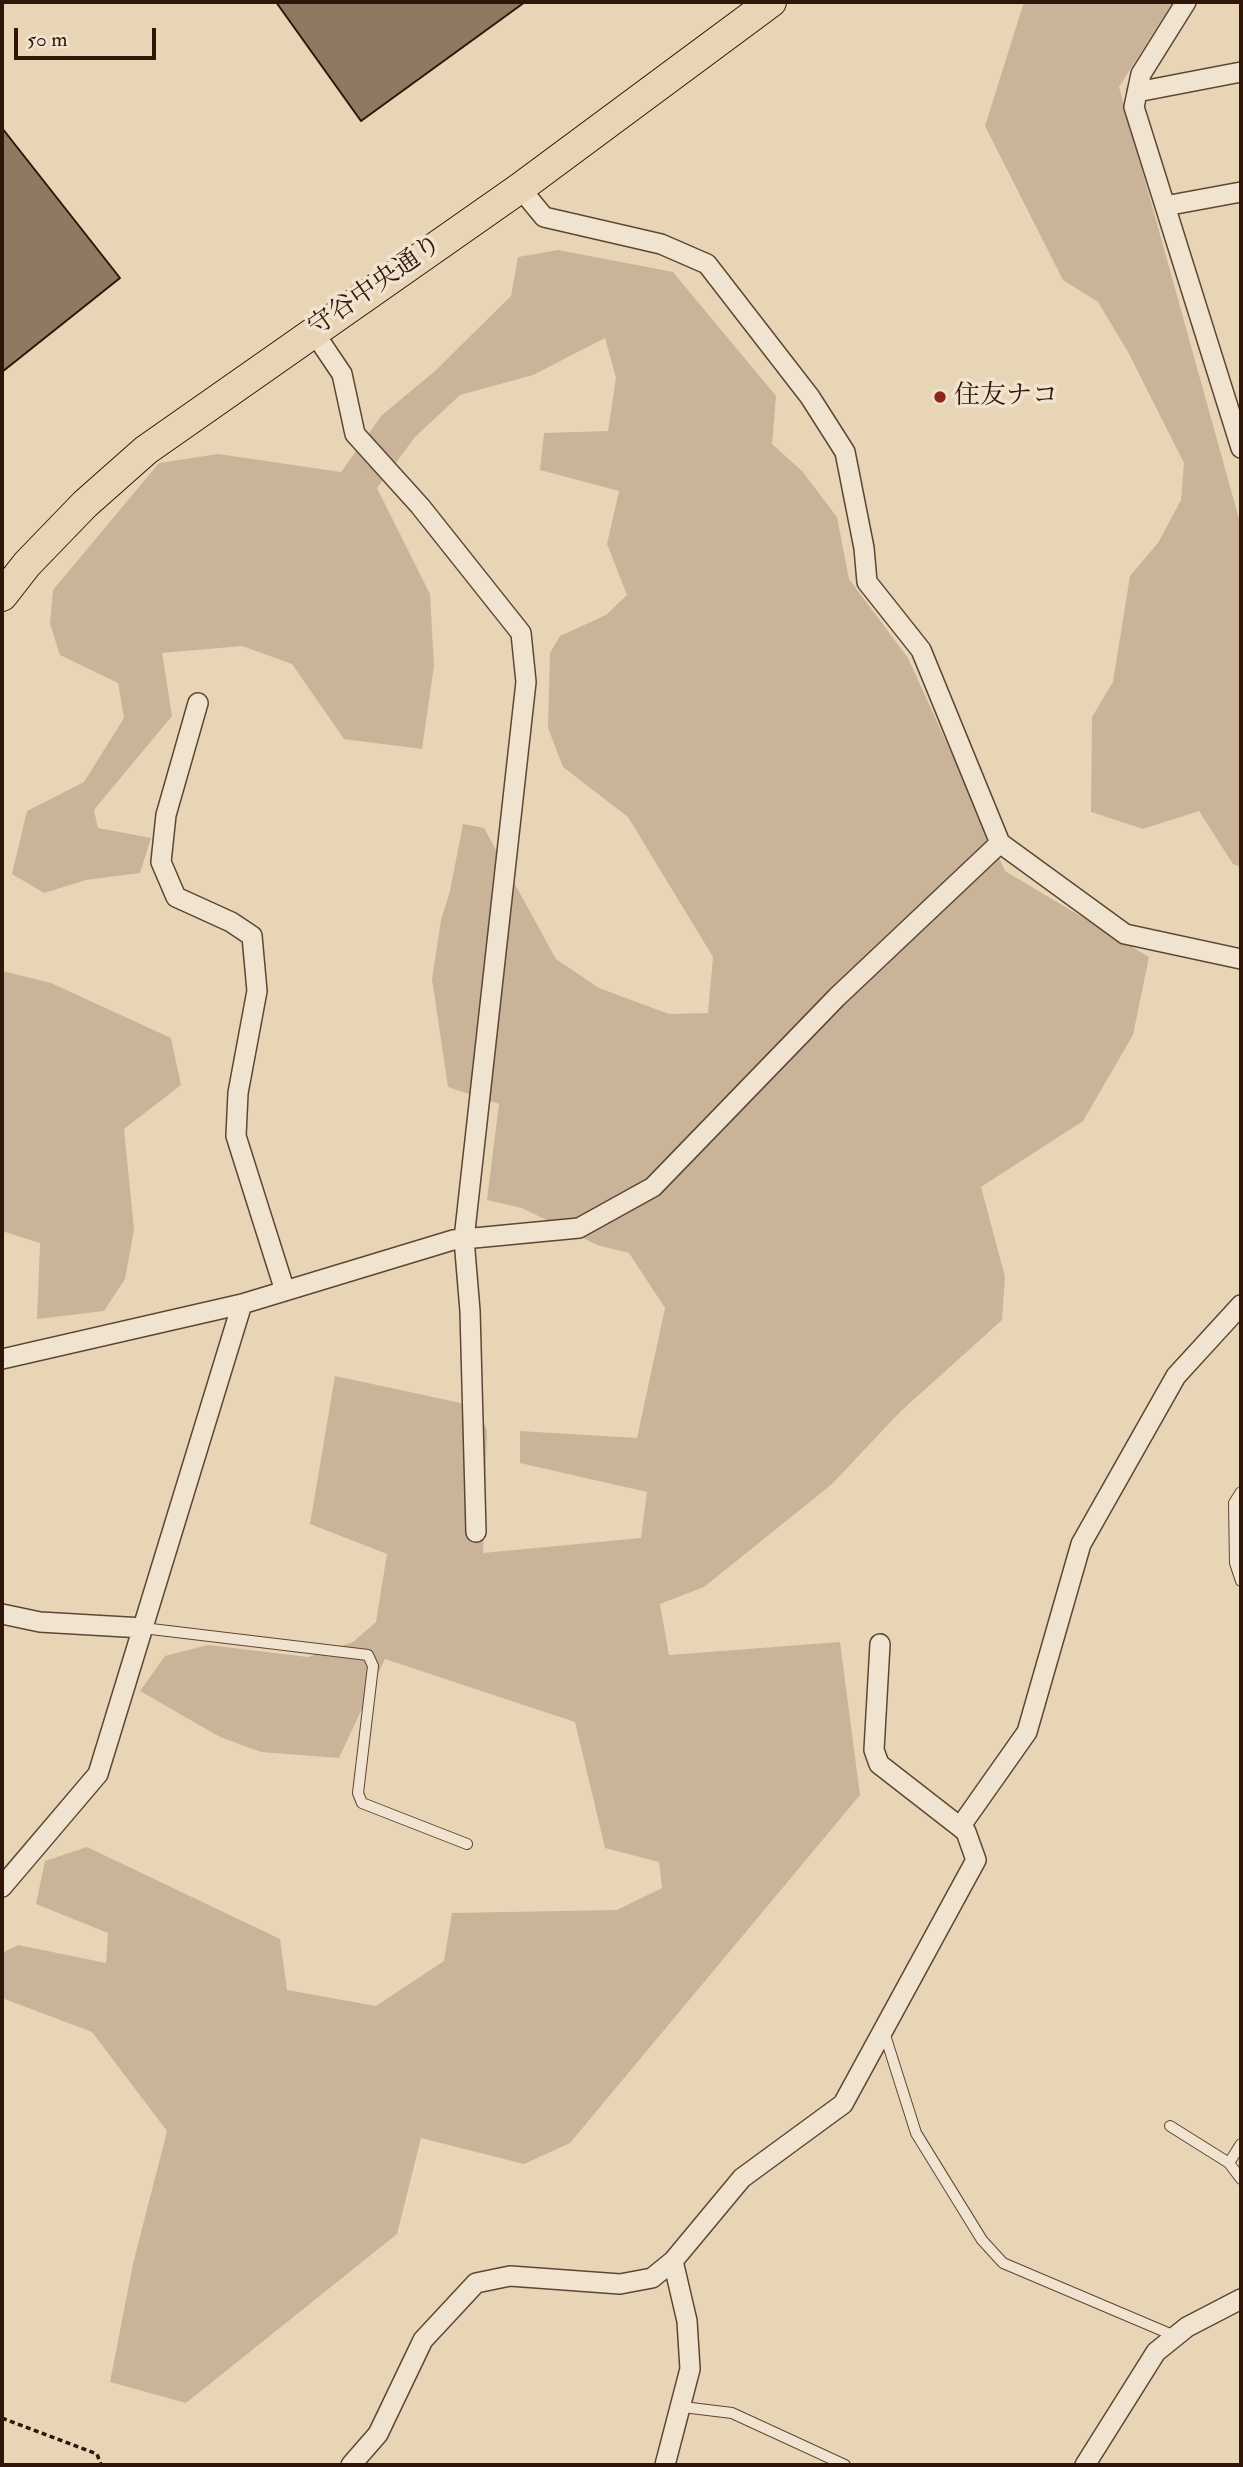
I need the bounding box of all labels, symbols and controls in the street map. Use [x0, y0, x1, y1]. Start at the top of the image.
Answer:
scale bar [18, 14, 159, 58]
text: 50 m [27, 26, 68, 53]
street label: 守谷中央通り [303, 229, 449, 345]
place label: 住友ナコ [954, 381, 1058, 413]
marker: 住友ナコ [932, 389, 948, 405]

